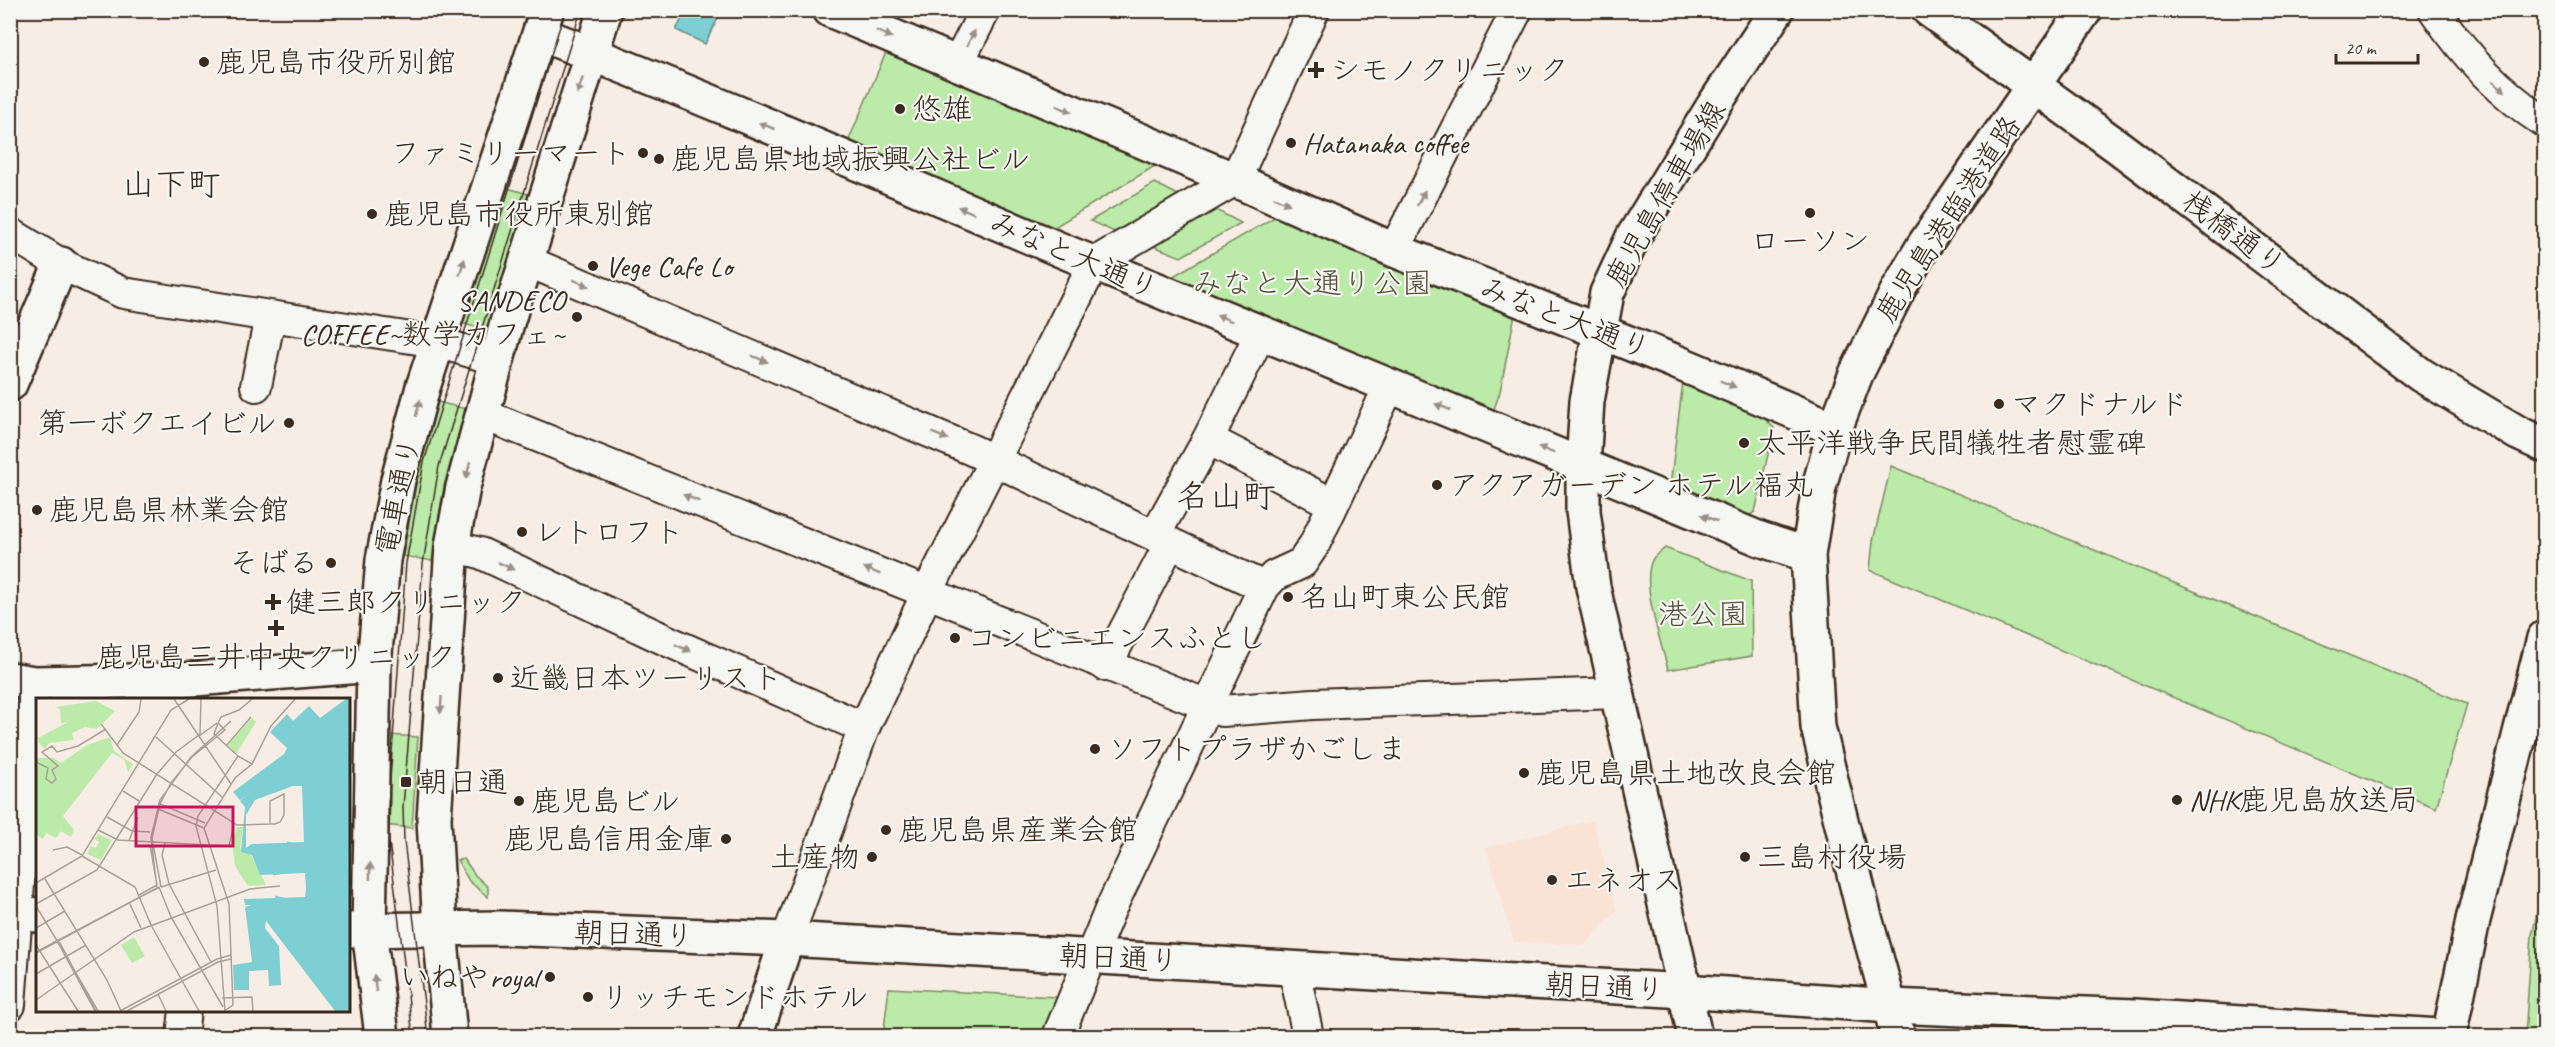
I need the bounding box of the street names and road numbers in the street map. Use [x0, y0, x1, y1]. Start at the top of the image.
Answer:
street label: 鹿児島停車場線 [1596, 94, 1734, 294]
street label: 鹿児島港臨港道路 [1867, 108, 2029, 330]
street label: 桟橋通り [2175, 182, 2293, 284]
street label: みなと大通り [984, 202, 1164, 308]
street label: みなと大通り [1474, 268, 1656, 368]
street label: 電車通り [367, 433, 429, 559]
street label: 朝日通り [573, 913, 695, 955]
street label: 朝日通り [1058, 936, 1180, 980]
street label: 朝日通り [1544, 965, 1666, 1009]

